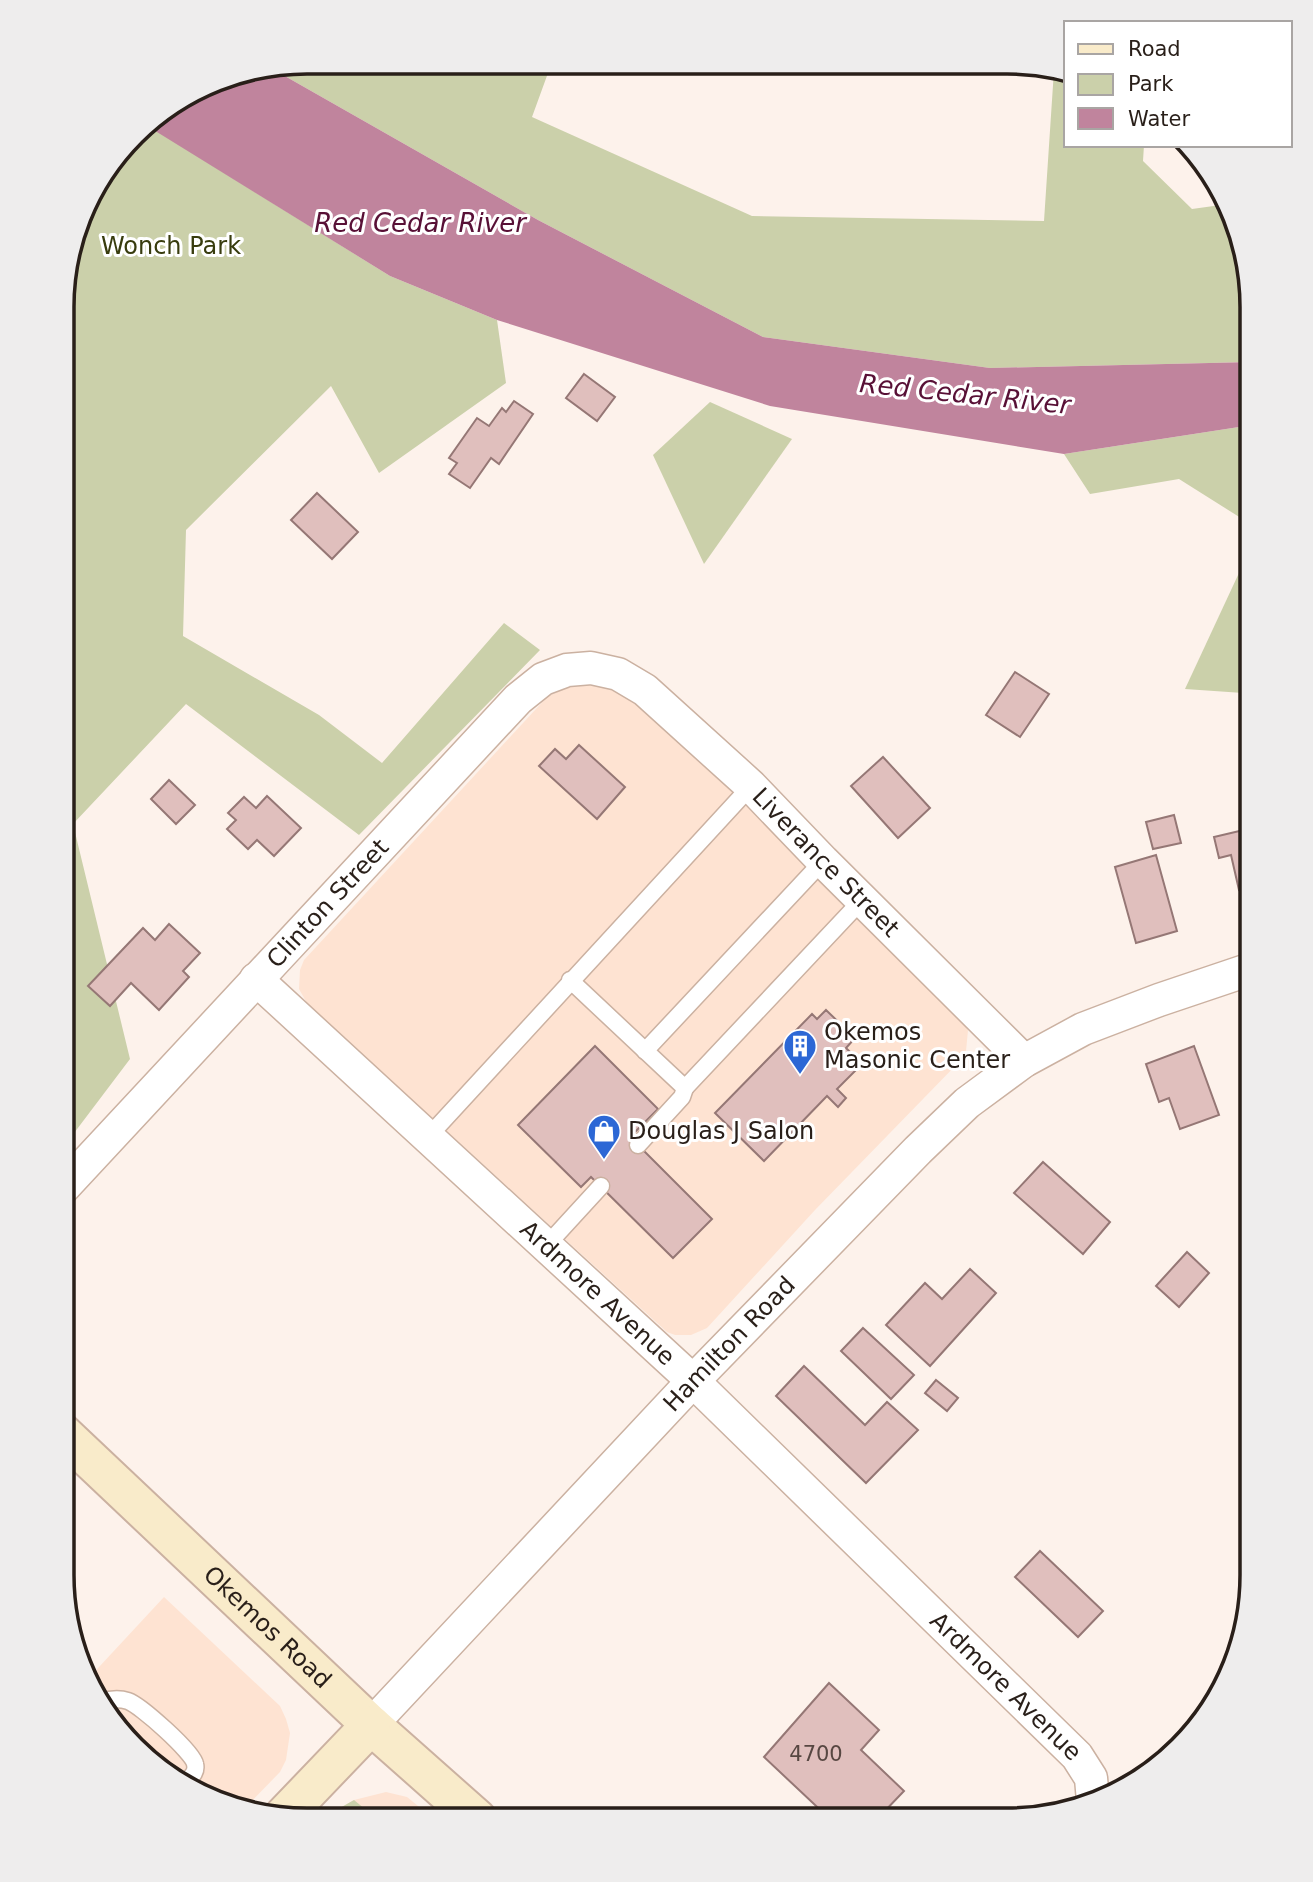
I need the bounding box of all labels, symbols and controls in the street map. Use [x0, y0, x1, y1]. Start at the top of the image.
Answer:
legend [1064, 21, 1292, 147]
text: Road [1128, 37, 1181, 61]
text: Park [1128, 72, 1174, 96]
text: Water [1128, 107, 1190, 131]
water label: Red Cedar River [314, 208, 528, 238]
park label: Wonch Park [101, 232, 241, 260]
water label: Red Cedar River [858, 368, 1074, 420]
street label: Liverance Street [747, 782, 905, 943]
street label: Clinton Street [261, 833, 394, 974]
place label: Okemos Masonic Center [824, 1018, 1010, 1074]
building icon: Okemos Masonic Center [781, 1027, 819, 1076]
shop icon: Douglas J Salon [585, 1112, 623, 1161]
place label: Douglas J Salon [628, 1117, 814, 1145]
street label: Ardmore Avenue [514, 1215, 681, 1371]
street label: Hamilton Road [658, 1271, 801, 1417]
street label: Okemos Road [198, 1560, 337, 1694]
street label: Ardmore Avenue [924, 1607, 1087, 1766]
house number: 4700 [789, 1742, 843, 1766]

